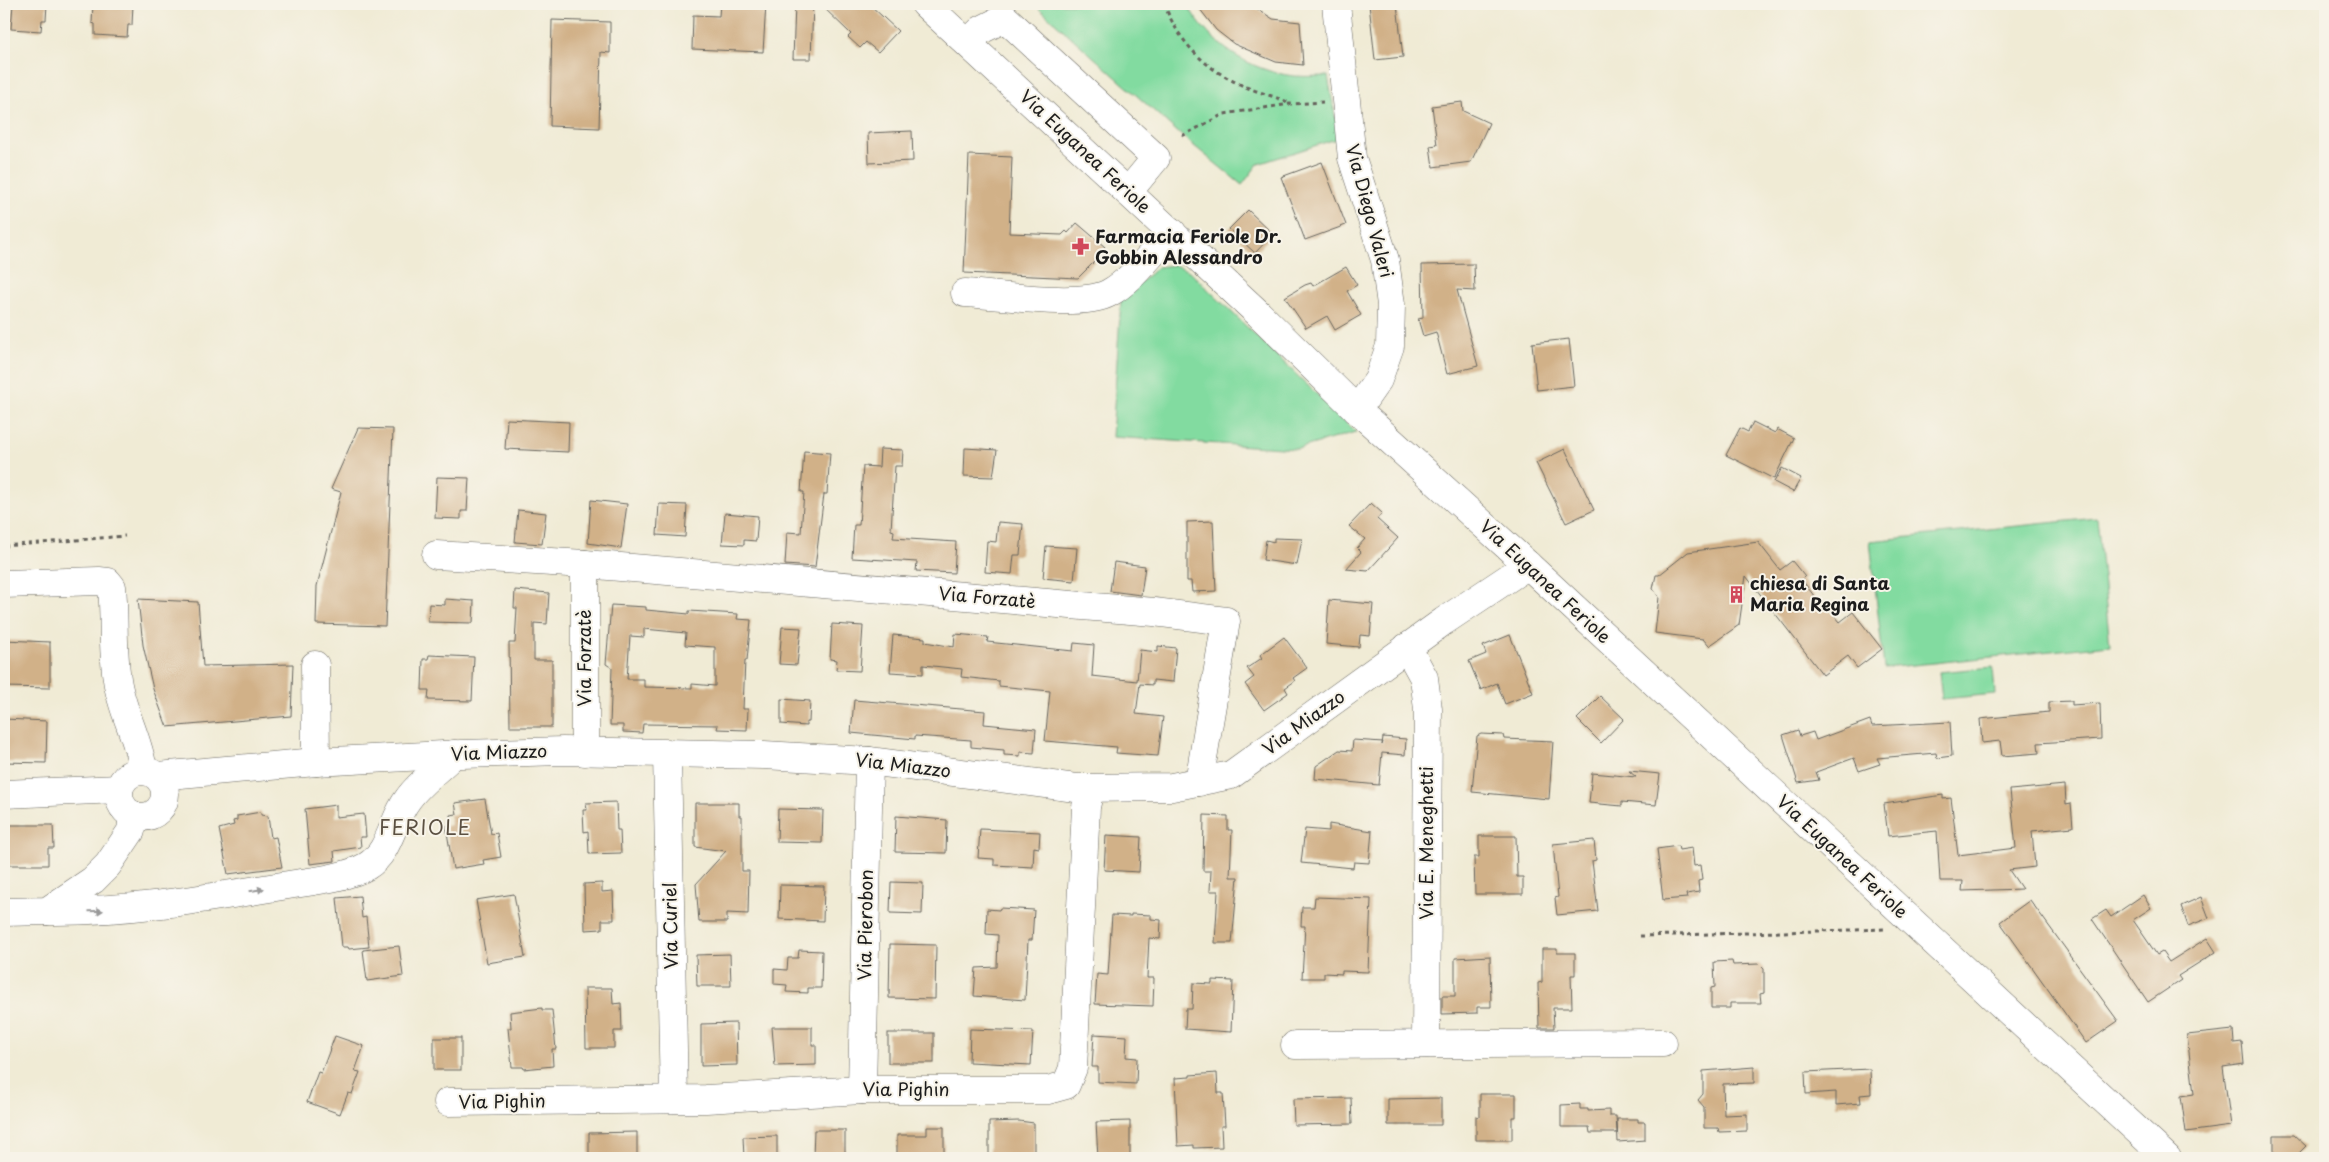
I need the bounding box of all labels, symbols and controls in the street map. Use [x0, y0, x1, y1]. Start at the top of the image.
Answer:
street label: Via Euganea Feriole [1014, 83, 1158, 219]
street label: Via Diego Valeri [1340, 141, 1401, 280]
place label: Farmacia Feriole Dr. Gobbin Alessandro [1095, 222, 1282, 270]
pharmacy icon: Farmacia Feriole Dr. Gobbin Alessandro [1071, 237, 1091, 257]
street label: Via Euganea Feriole [1474, 513, 1618, 649]
place label: chiesa di Santa Maria Regina [1750, 569, 1890, 617]
street label: Via Forzatè [937, 579, 1037, 614]
building icon: chiesa di Santa Maria Regina [1726, 584, 1746, 604]
street label: Via Forzatè [570, 609, 597, 707]
street label: Via Miazzo [1256, 682, 1350, 761]
street label: Via Miazzo [450, 736, 548, 767]
street label: Via Miazzo [854, 745, 953, 784]
street label: Via E. Meneghetti [1412, 766, 1439, 920]
street label: Via Euganea Feriole [1771, 788, 1915, 924]
district label: FERIOLE [379, 812, 471, 842]
street label: Via Pierobon [850, 869, 879, 981]
street label: Via Curiel [655, 882, 684, 970]
one-way arrow [249, 886, 265, 894]
one-way arrow [88, 907, 104, 915]
street label: Via Pighin [862, 1075, 950, 1102]
street label: Via Pighin [458, 1086, 546, 1115]

